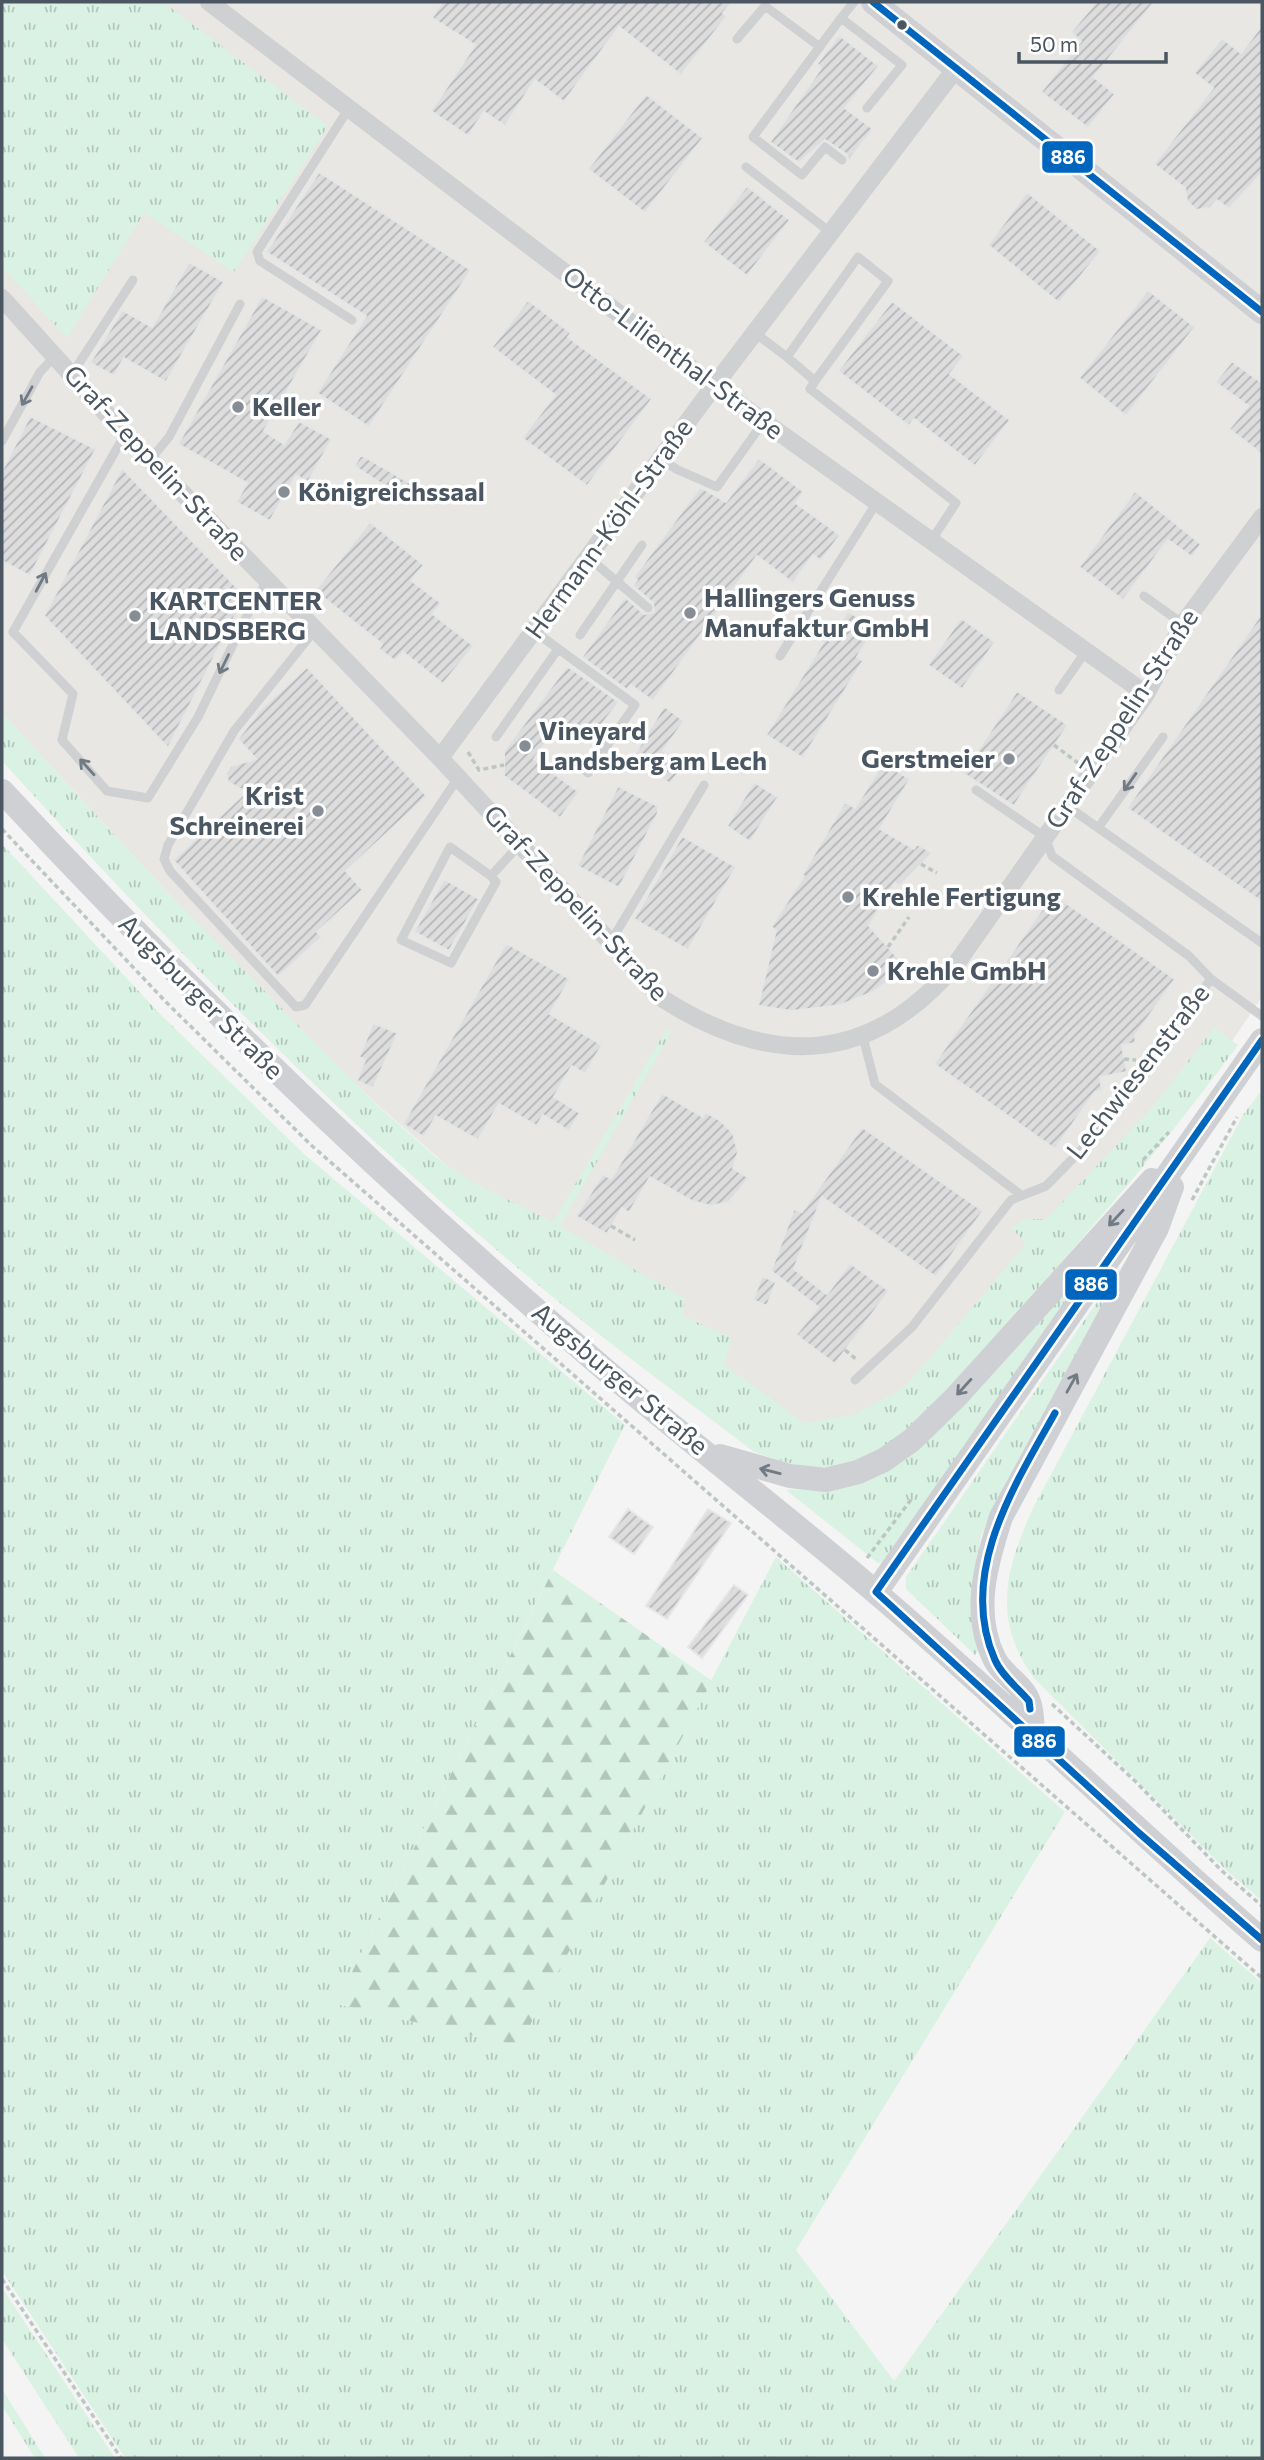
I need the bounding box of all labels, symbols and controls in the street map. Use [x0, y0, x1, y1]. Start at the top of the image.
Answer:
unlabelled marker [895, 18, 909, 32]
scale bar [1019, 21, 1166, 65]
text: 50 m [1030, 31, 1078, 56]
line badge: 886 [1041, 140, 1094, 174]
text: 886 [1050, 145, 1086, 168]
street label: Otto-Lilienthal-Straße [558, 259, 790, 445]
street label: Graf-Zeppelin-Straße [58, 358, 256, 566]
one-way arrow [20, 386, 34, 406]
place label: Keller [252, 390, 322, 421]
marker: Keller [230, 399, 246, 415]
street label: Hermann-Köhl-Straße [518, 412, 698, 644]
place label: Königreichssaal [298, 475, 485, 506]
marker: Königreichssaal [276, 484, 292, 500]
one-way arrow [34, 572, 48, 592]
place label: Hallingers Genuss Manufaktur GmbH [704, 581, 929, 642]
place label: KARTCENTER LANDSBERG [149, 584, 323, 645]
street label: Graf-Zeppelin-Straße [1038, 602, 1203, 834]
marker: Hallingers Genuss Manufaktur GmbH [682, 605, 698, 621]
marker: KARTCENTER LANDSBERG [127, 608, 143, 624]
one-way arrow [217, 653, 230, 674]
place label: Vineyard Landsberg am Lech [539, 714, 767, 775]
marker: Vineyard Landsberg am Lech [517, 738, 533, 754]
place label: Gerstmeier [861, 742, 995, 773]
marker: Gerstmeier [1001, 751, 1017, 767]
one-way arrow [78, 759, 95, 776]
one-way arrow [1123, 772, 1138, 791]
place label: Krist Schreinerei [169, 779, 304, 840]
street label: Graf-Zeppelin-Straße [478, 798, 676, 1006]
marker: Krist Schreinerei [310, 803, 326, 819]
place label: Krehle Fertigung [862, 880, 1061, 911]
marker: Krehle Fertigung [840, 889, 856, 905]
street label: Augsburger Straße [113, 907, 291, 1085]
place label: Krehle GmbH [887, 954, 1047, 985]
marker: Krehle GmbH [865, 963, 881, 979]
street label: Lechwiesenstraße [1059, 977, 1215, 1165]
one-way arrow [1108, 1209, 1125, 1226]
line badge: 886 [1064, 1268, 1118, 1301]
text: 886 [1073, 1272, 1109, 1295]
street label: Augsburger Straße [527, 1295, 715, 1460]
one-way arrow [1066, 1373, 1079, 1394]
one-way arrow [956, 1378, 972, 1396]
one-way arrow [759, 1464, 782, 1477]
line badge: 886 [1013, 1725, 1066, 1758]
text: 886 [1021, 1729, 1057, 1752]

